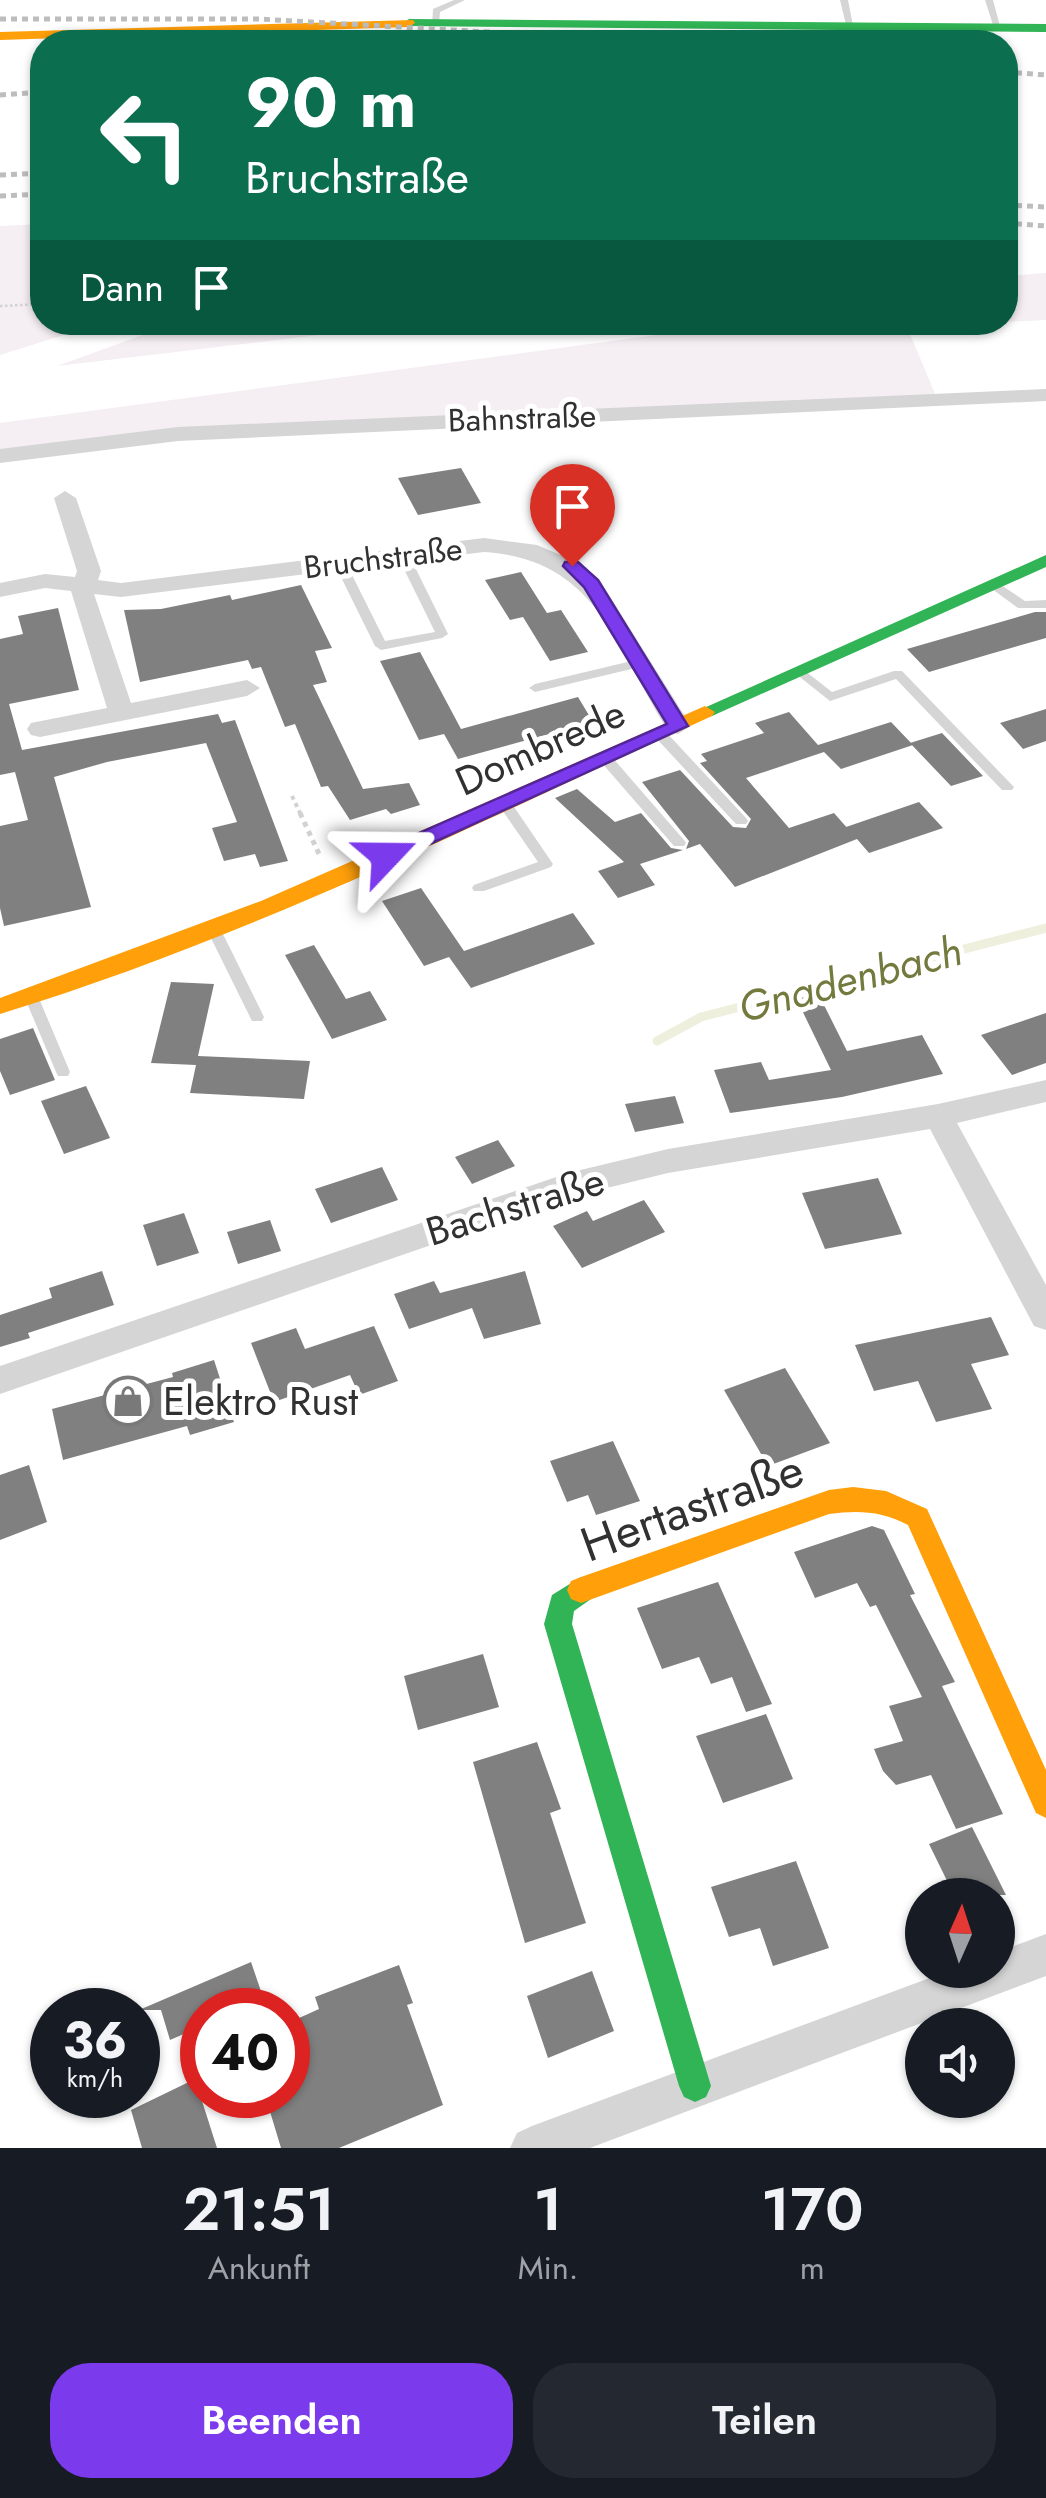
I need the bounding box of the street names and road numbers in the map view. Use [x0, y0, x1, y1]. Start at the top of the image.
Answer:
street label: Bahnstraße [447, 392, 597, 444]
street label: Bruchstraße [301, 525, 465, 591]
street label: Dombrede [446, 684, 634, 810]
street label: Bachstraße [419, 1151, 611, 1261]
street label: Hertastraße [571, 1435, 813, 1579]

